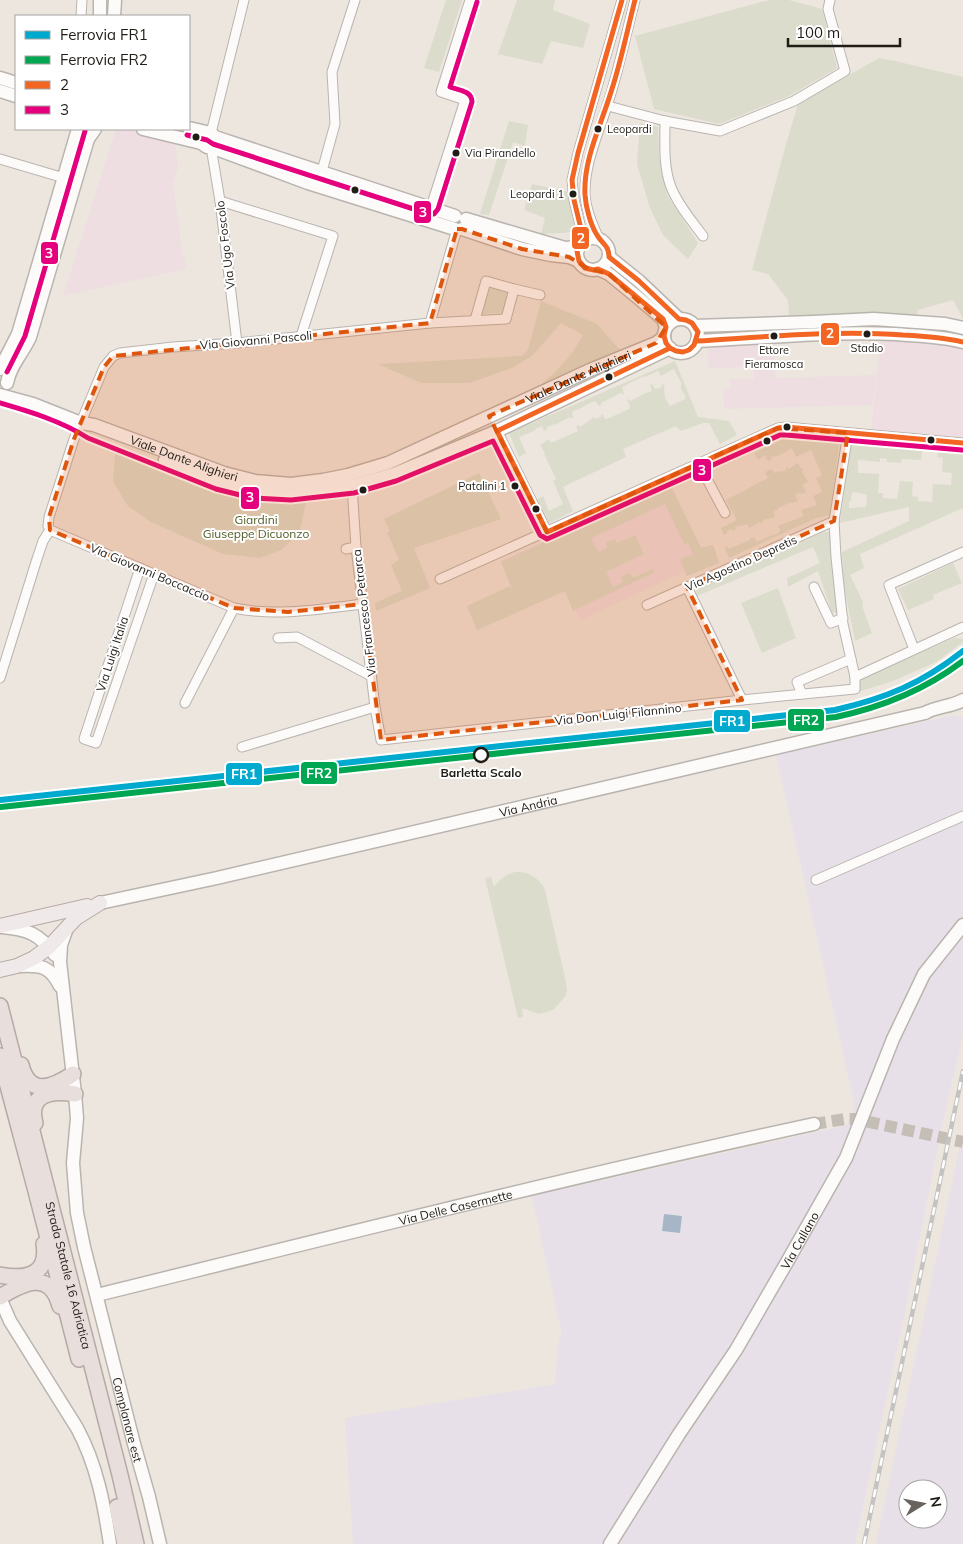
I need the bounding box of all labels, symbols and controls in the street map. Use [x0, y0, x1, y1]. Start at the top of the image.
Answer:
legend [15, 15, 190, 130]
scale bar [788, 15, 900, 47]
text: 100 m [796, 23, 840, 42]
text: Ferrovia FR1 [60, 25, 148, 44]
text: Ferrovia FR2 [60, 50, 148, 69]
text: 2 [60, 75, 69, 94]
text: 3 [60, 100, 69, 119]
place label: Leopardi [607, 122, 652, 136]
marker: Leopardi [593, 124, 603, 134]
unlabelled marker [191, 132, 201, 142]
place label: Via Pirandello [465, 146, 536, 160]
marker: Via Pirandello [451, 148, 461, 158]
unlabelled marker [350, 185, 360, 195]
place label: Leopardi 1 [510, 187, 564, 201]
marker: Leopardi 1 [568, 189, 578, 199]
street label: Via Ugo Foscolo [212, 200, 238, 290]
line badge: 3 [413, 200, 432, 224]
text: 3 [419, 203, 427, 221]
line badge: 2 [571, 226, 590, 250]
text: 2 [577, 229, 585, 247]
line badge: 3 [40, 241, 59, 265]
text: 3 [45, 244, 53, 262]
line badge: 2 [820, 322, 840, 346]
text: 2 [826, 324, 834, 342]
street label: Via Giovanni Pascoli [199, 328, 313, 352]
marker: Stadio [862, 329, 872, 339]
marker: Ettore Fieramosca [769, 331, 779, 341]
place label: Stadio [851, 341, 883, 355]
place label: Ettore Fieramosca [745, 343, 803, 371]
street label: Viale Dante Alighieri [523, 347, 633, 406]
unlabelled marker [604, 372, 614, 382]
unlabelled marker [782, 422, 792, 432]
street label: Viale Dante Alighieri [128, 432, 240, 484]
unlabelled marker [926, 435, 936, 445]
unlabelled marker [762, 436, 772, 446]
line badge: 3 [692, 458, 712, 482]
text: 3 [698, 461, 706, 479]
place label: Patalini 1 [458, 479, 506, 493]
marker: Patalini 1 [510, 481, 520, 491]
unlabelled marker [358, 485, 368, 495]
line badge: 3 [240, 486, 260, 510]
text: 3 [246, 488, 254, 506]
unlabelled marker [531, 504, 541, 514]
park label: Giardini Giuseppe Dicuonzo [203, 512, 309, 541]
street label: Via Agostino Depretis [683, 532, 799, 594]
street label: Via Giovanni Boccaccio [88, 540, 212, 604]
street label: Via Francesco Petrarca [349, 549, 379, 677]
street label: Via Luigi Italia [93, 614, 131, 694]
street label: Via Don Luigi Filannino [554, 700, 682, 728]
line badge: FR2 [787, 708, 825, 732]
line badge: FR1 [713, 709, 751, 733]
text: FR2 [793, 711, 819, 729]
text: FR1 [719, 712, 745, 730]
marker: Barletta Scalo [473, 747, 489, 763]
line badge: FR2 [300, 761, 338, 785]
line badge: FR1 [225, 762, 263, 786]
text: FR2 [306, 764, 332, 782]
text: FR1 [231, 765, 257, 783]
place label: Barletta Scalo [440, 765, 522, 780]
street label: Via Andria [498, 792, 559, 820]
street label: Via Delle Casermette [397, 1186, 514, 1228]
street label: Strada Statale 16 Adriatica [43, 1200, 95, 1351]
street label: Via Callano [777, 1209, 822, 1272]
street label: Complanare est [110, 1375, 146, 1464]
north arrow [898, 1479, 948, 1529]
text: N [926, 1495, 946, 1509]

